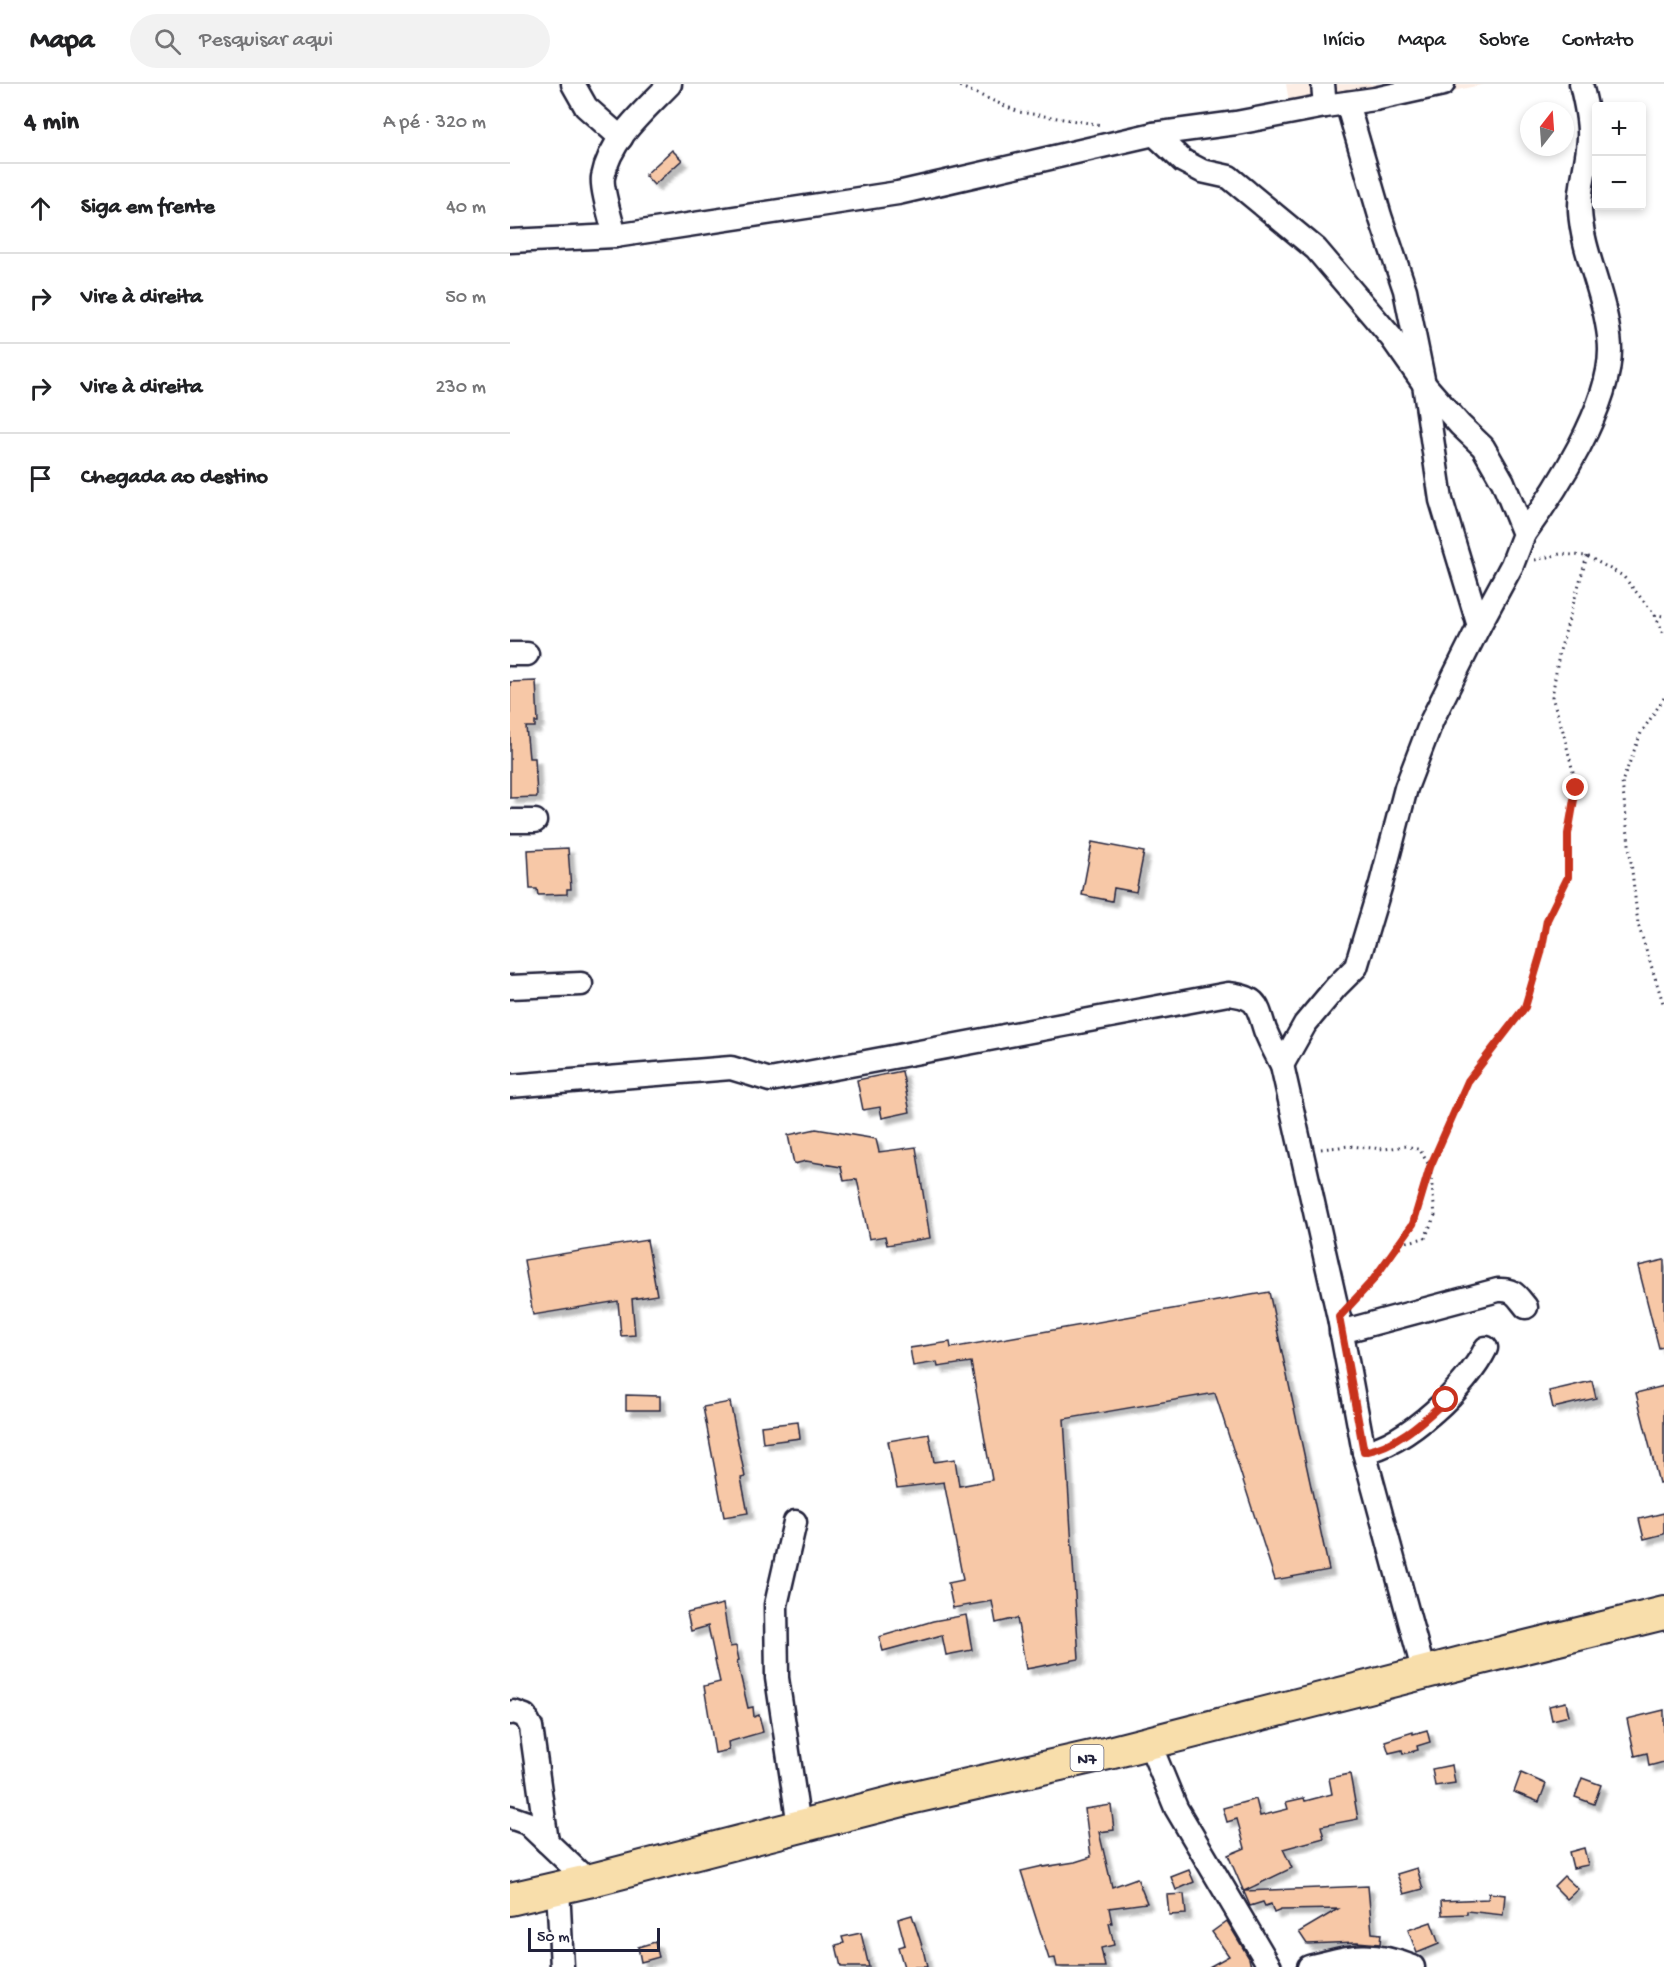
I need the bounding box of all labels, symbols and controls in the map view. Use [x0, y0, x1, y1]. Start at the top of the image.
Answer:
search box [130, 14, 550, 68]
text: Mapa [30, 25, 94, 58]
icon: search [151, 25, 184, 58]
text: Pesquisar aqui [199, 28, 333, 54]
text: Início [1323, 29, 1365, 54]
text: Mapa [1398, 29, 1446, 54]
text: Sobre [1479, 29, 1529, 54]
text: Contato [1562, 29, 1634, 54]
north arrow [1520, 102, 1574, 156]
map controls [1592, 102, 1646, 210]
button: + [1592, 102, 1646, 156]
text: 4 min [24, 108, 79, 139]
text: A pé · 320 m [383, 112, 486, 135]
button: − [1592, 156, 1646, 210]
icon: ahead [24, 192, 57, 225]
text: Siga em frente [81, 195, 215, 221]
text: 40 m [446, 197, 486, 220]
icon: right [24, 282, 57, 315]
text: Vire à direita [81, 285, 203, 311]
text: 50 m [445, 287, 486, 310]
icon: right [24, 372, 57, 405]
text: Vire à direita [81, 375, 203, 401]
text: 230 m [436, 377, 486, 400]
icon: arrive [24, 462, 57, 495]
text: Chegada ao destino [81, 465, 268, 491]
route end [1562, 774, 1588, 800]
route start [1432, 1386, 1458, 1412]
road number: N7 [1070, 1745, 1104, 1771]
scale bar [528, 1925, 660, 1952]
text: 50 m [537, 1929, 570, 1948]

